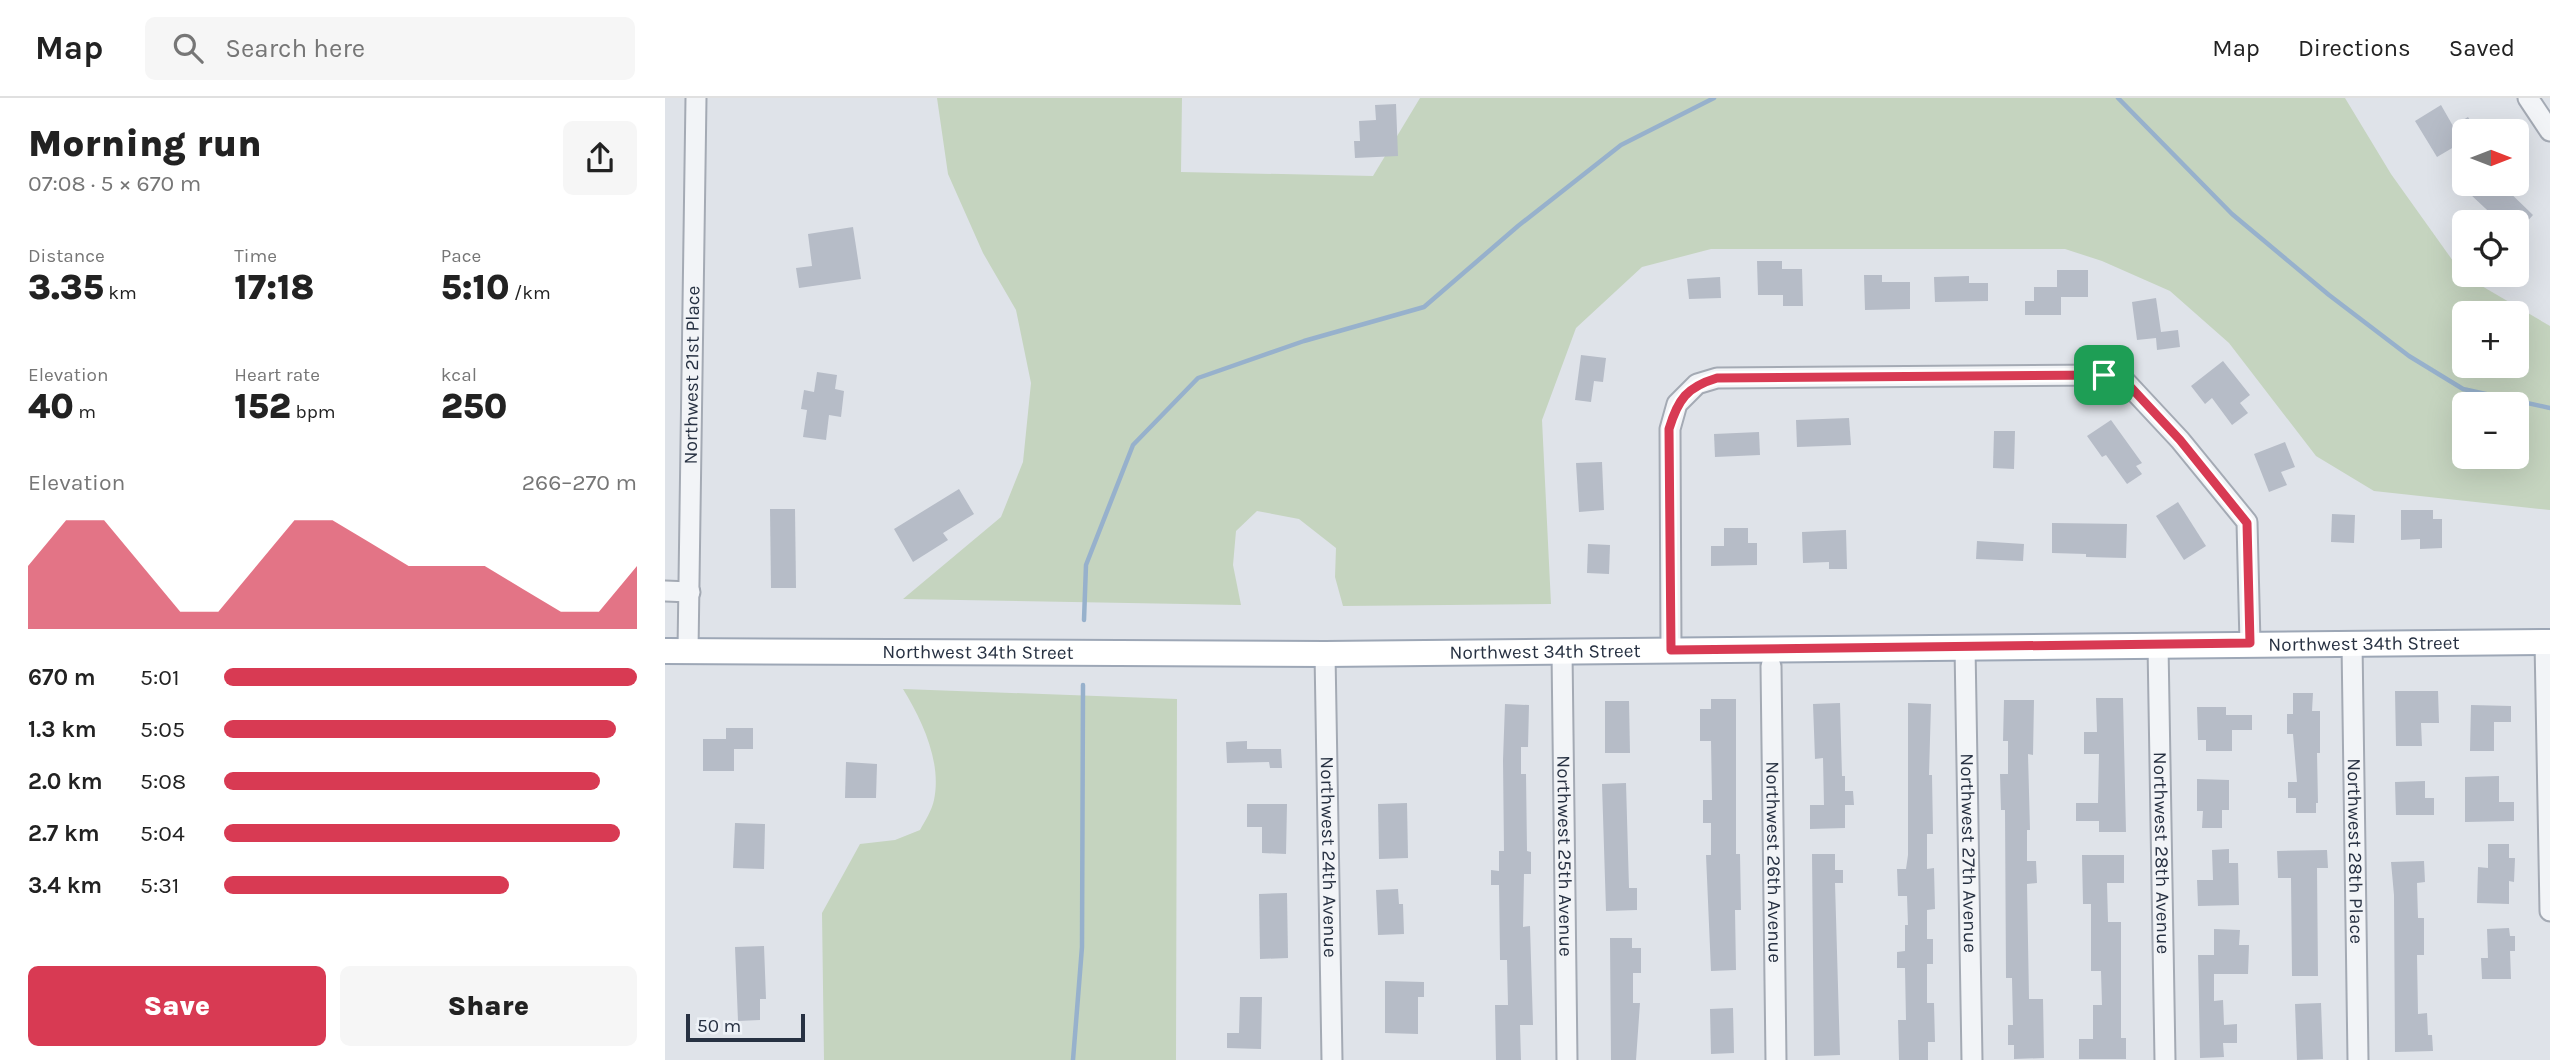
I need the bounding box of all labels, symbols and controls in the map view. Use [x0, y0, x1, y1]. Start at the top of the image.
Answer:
search box [145, 17, 635, 80]
text: Map [35, 29, 103, 67]
icon: search [169, 29, 207, 67]
text: Search here [225, 33, 365, 64]
text: Map [2212, 34, 2260, 62]
text: Directions [2298, 34, 2411, 62]
text: Saved [2449, 34, 2515, 62]
north arrow [2452, 119, 2529, 196]
map controls [2452, 119, 2529, 469]
text: Morning run [28, 121, 262, 166]
button: share [563, 121, 637, 195]
text: 07:08 · 5 × 670 m [28, 170, 201, 197]
button: locate [2452, 210, 2529, 287]
text: Distance [28, 245, 105, 267]
text: Time [234, 245, 277, 267]
text: Pace [441, 245, 481, 267]
text: 3.35 [28, 267, 104, 308]
text: 17:18 [234, 267, 314, 308]
text: 5:10 [441, 267, 510, 308]
text: km [104, 282, 137, 304]
text: /km [510, 282, 551, 304]
street label: Northwest 21st Place [680, 285, 704, 465]
button: + [2452, 301, 2529, 378]
pin [2074, 345, 2134, 405]
icon: arrive [2085, 356, 2123, 394]
text: Elevation [28, 364, 108, 386]
text: Heart rate [234, 364, 320, 386]
text: kcal [441, 364, 477, 386]
text: 40 [28, 386, 74, 427]
text: 152 [234, 386, 291, 427]
text: 250 [441, 386, 507, 427]
button: − [2452, 392, 2529, 469]
text: m [74, 401, 96, 423]
text: bpm [291, 401, 336, 423]
text: Elevation [28, 469, 125, 496]
text: 266–270 m [522, 469, 637, 496]
street label: Northwest 34th Street [2268, 632, 2460, 656]
street label: Northwest 34th Street [1449, 640, 1641, 664]
street label: Northwest 34th Street [882, 641, 1074, 664]
text: 670 m [28, 664, 96, 691]
text: 5:01 [140, 664, 180, 691]
text: 1.3 km [28, 716, 97, 743]
text: 5:05 [140, 716, 185, 743]
street label: Northwest 28th Avenue [2149, 752, 2174, 954]
street label: Northwest 27th Avenue [1956, 753, 1981, 953]
street label: Northwest 25th Avenue [1552, 755, 1577, 957]
street label: Northwest 24th Avenue [1316, 756, 1341, 958]
street label: Northwest 28th Place [2343, 758, 2367, 944]
street label: Northwest 26th Avenue [1761, 761, 1786, 963]
text: 2.0 km [28, 768, 103, 795]
text: 5:08 [140, 768, 186, 795]
text: 2.7 km [28, 820, 100, 847]
text: 5:04 [140, 820, 185, 847]
text: 3.4 km [28, 872, 102, 899]
text: 5:31 [140, 872, 179, 899]
button: Save [28, 966, 326, 1046]
button: Share [340, 966, 637, 1046]
scale bar [686, 1011, 805, 1043]
text: 50 m [697, 1015, 741, 1037]

